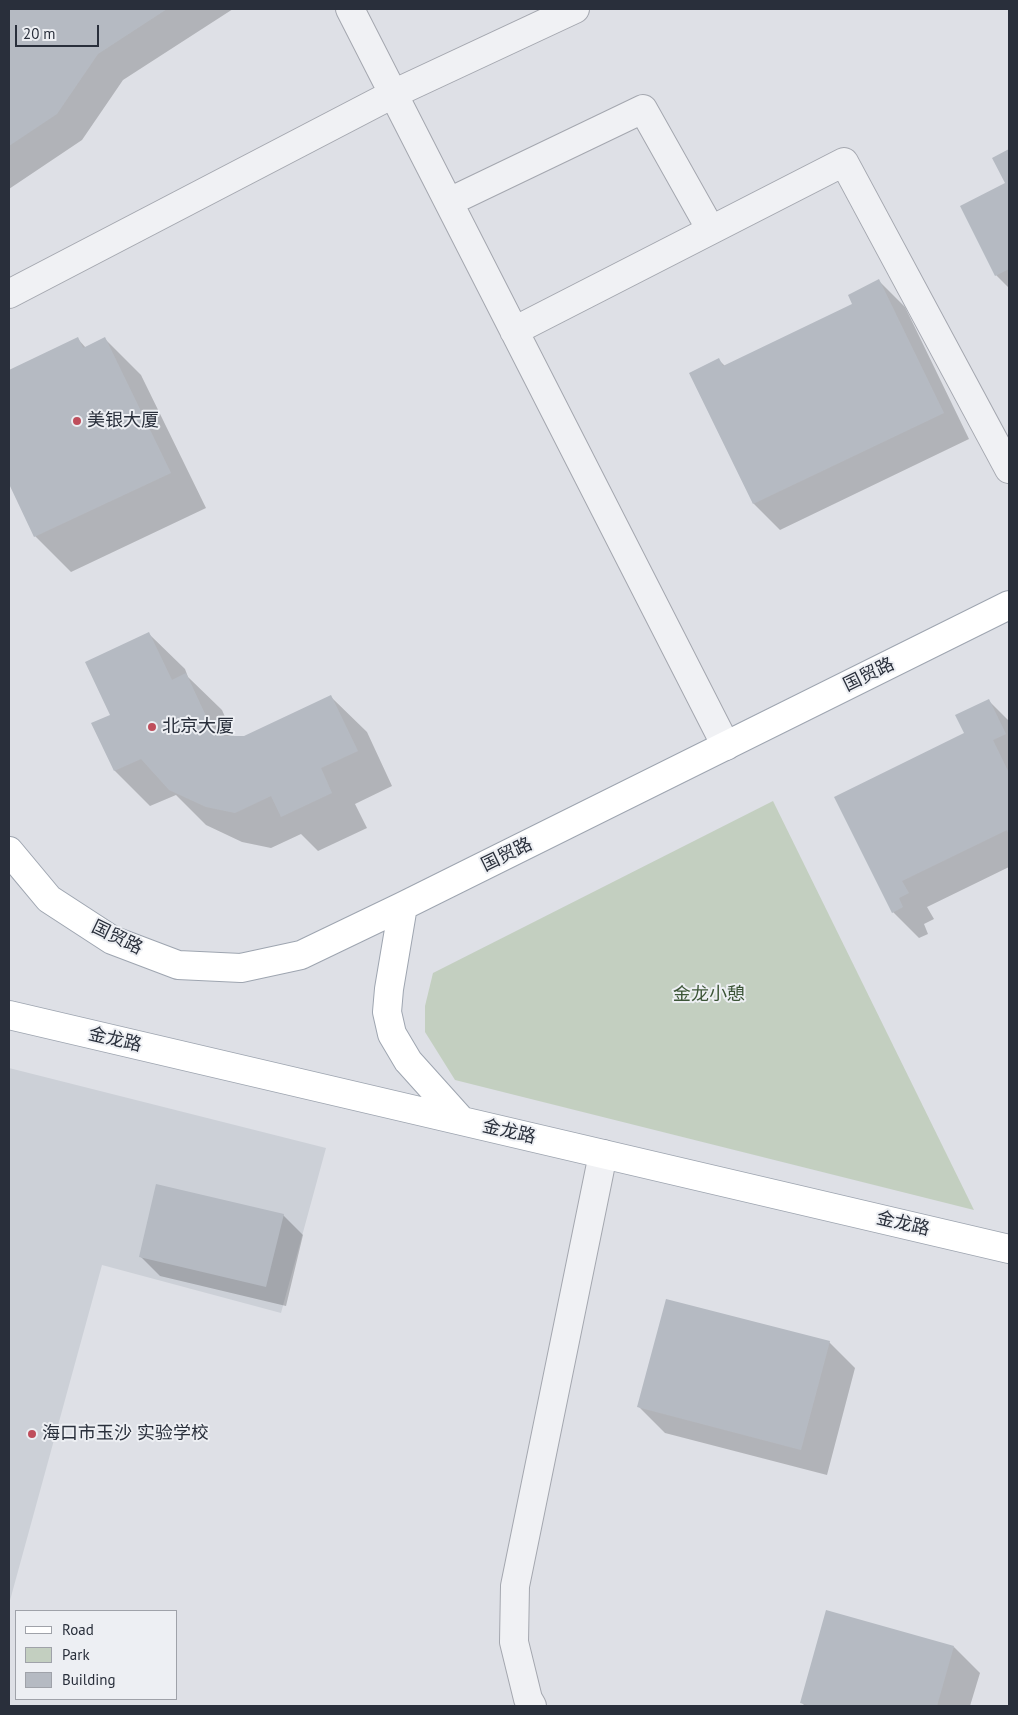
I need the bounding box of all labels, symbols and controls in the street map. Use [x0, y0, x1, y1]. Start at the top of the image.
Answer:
scale bar [18, 15, 101, 47]
text: 20 m [23, 24, 56, 43]
place label: 美银大厦 [87, 410, 159, 432]
marker: 美银大厦 [71, 415, 83, 427]
street label: 国贸路 [840, 653, 898, 697]
place label: 北京大厦 [162, 716, 234, 738]
marker: 北京大厦 [146, 721, 158, 733]
street label: 国贸路 [478, 833, 536, 877]
street label: 国贸路 [88, 916, 146, 960]
park label: 金龙小憩 [673, 984, 745, 1006]
street label: 金龙路 [86, 1023, 144, 1057]
street label: 金龙路 [480, 1115, 538, 1149]
street label: 金龙路 [874, 1207, 932, 1241]
place label: 海口市玉沙 实验学校 [42, 1423, 209, 1445]
marker: 海口市玉沙 实验学校 [26, 1428, 38, 1440]
legend [15, 1610, 178, 1700]
text: Road [62, 1620, 94, 1639]
text: Park [62, 1645, 90, 1664]
text: Building [62, 1670, 116, 1689]

